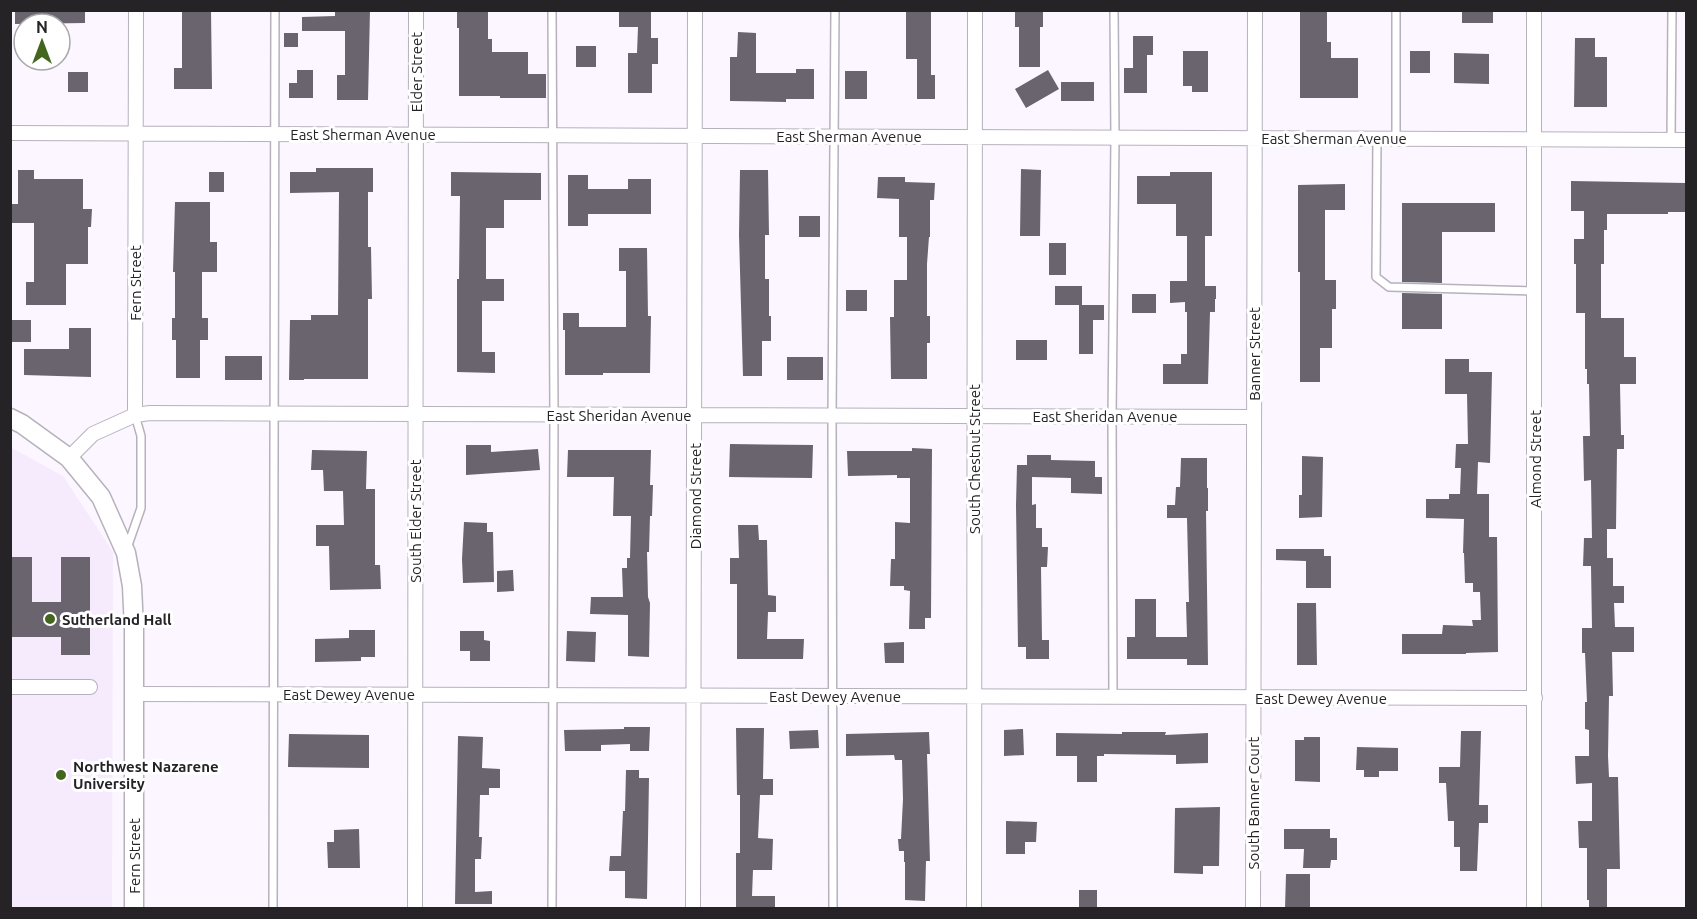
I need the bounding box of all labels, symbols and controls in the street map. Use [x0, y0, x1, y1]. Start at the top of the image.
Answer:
north arrow [12, 12, 72, 72]
text: N [36, 18, 48, 36]
street label: Elder Street [408, 32, 425, 112]
street label: East Sherman Avenue [290, 126, 436, 143]
street label: East Sherman Avenue [776, 128, 922, 145]
street label: East Sherman Avenue [1261, 130, 1407, 147]
street label: Fern Street [127, 245, 144, 321]
street label: Banner Street [1246, 307, 1263, 401]
street label: South Chestnut Street [966, 384, 983, 534]
street label: East Sheridan Avenue [546, 407, 692, 424]
street label: East Sheridan Avenue [1032, 408, 1178, 425]
street label: Almond Street [1527, 410, 1544, 508]
street label: Diamond Street [687, 443, 704, 549]
street label: South Elder Street [407, 459, 424, 583]
place label: Sutherland Hall [62, 611, 172, 628]
marker: Sutherland Hall [43, 612, 57, 626]
street label: East Dewey Avenue [283, 686, 415, 703]
street label: East Dewey Avenue [769, 688, 901, 705]
street label: East Dewey Avenue [1255, 690, 1387, 707]
street label: South Banner Court [1245, 736, 1262, 869]
place label: Northwest Nazarene University [73, 758, 219, 792]
marker: Northwest Nazarene University [54, 768, 68, 782]
street label: Fern Street [126, 818, 143, 894]

